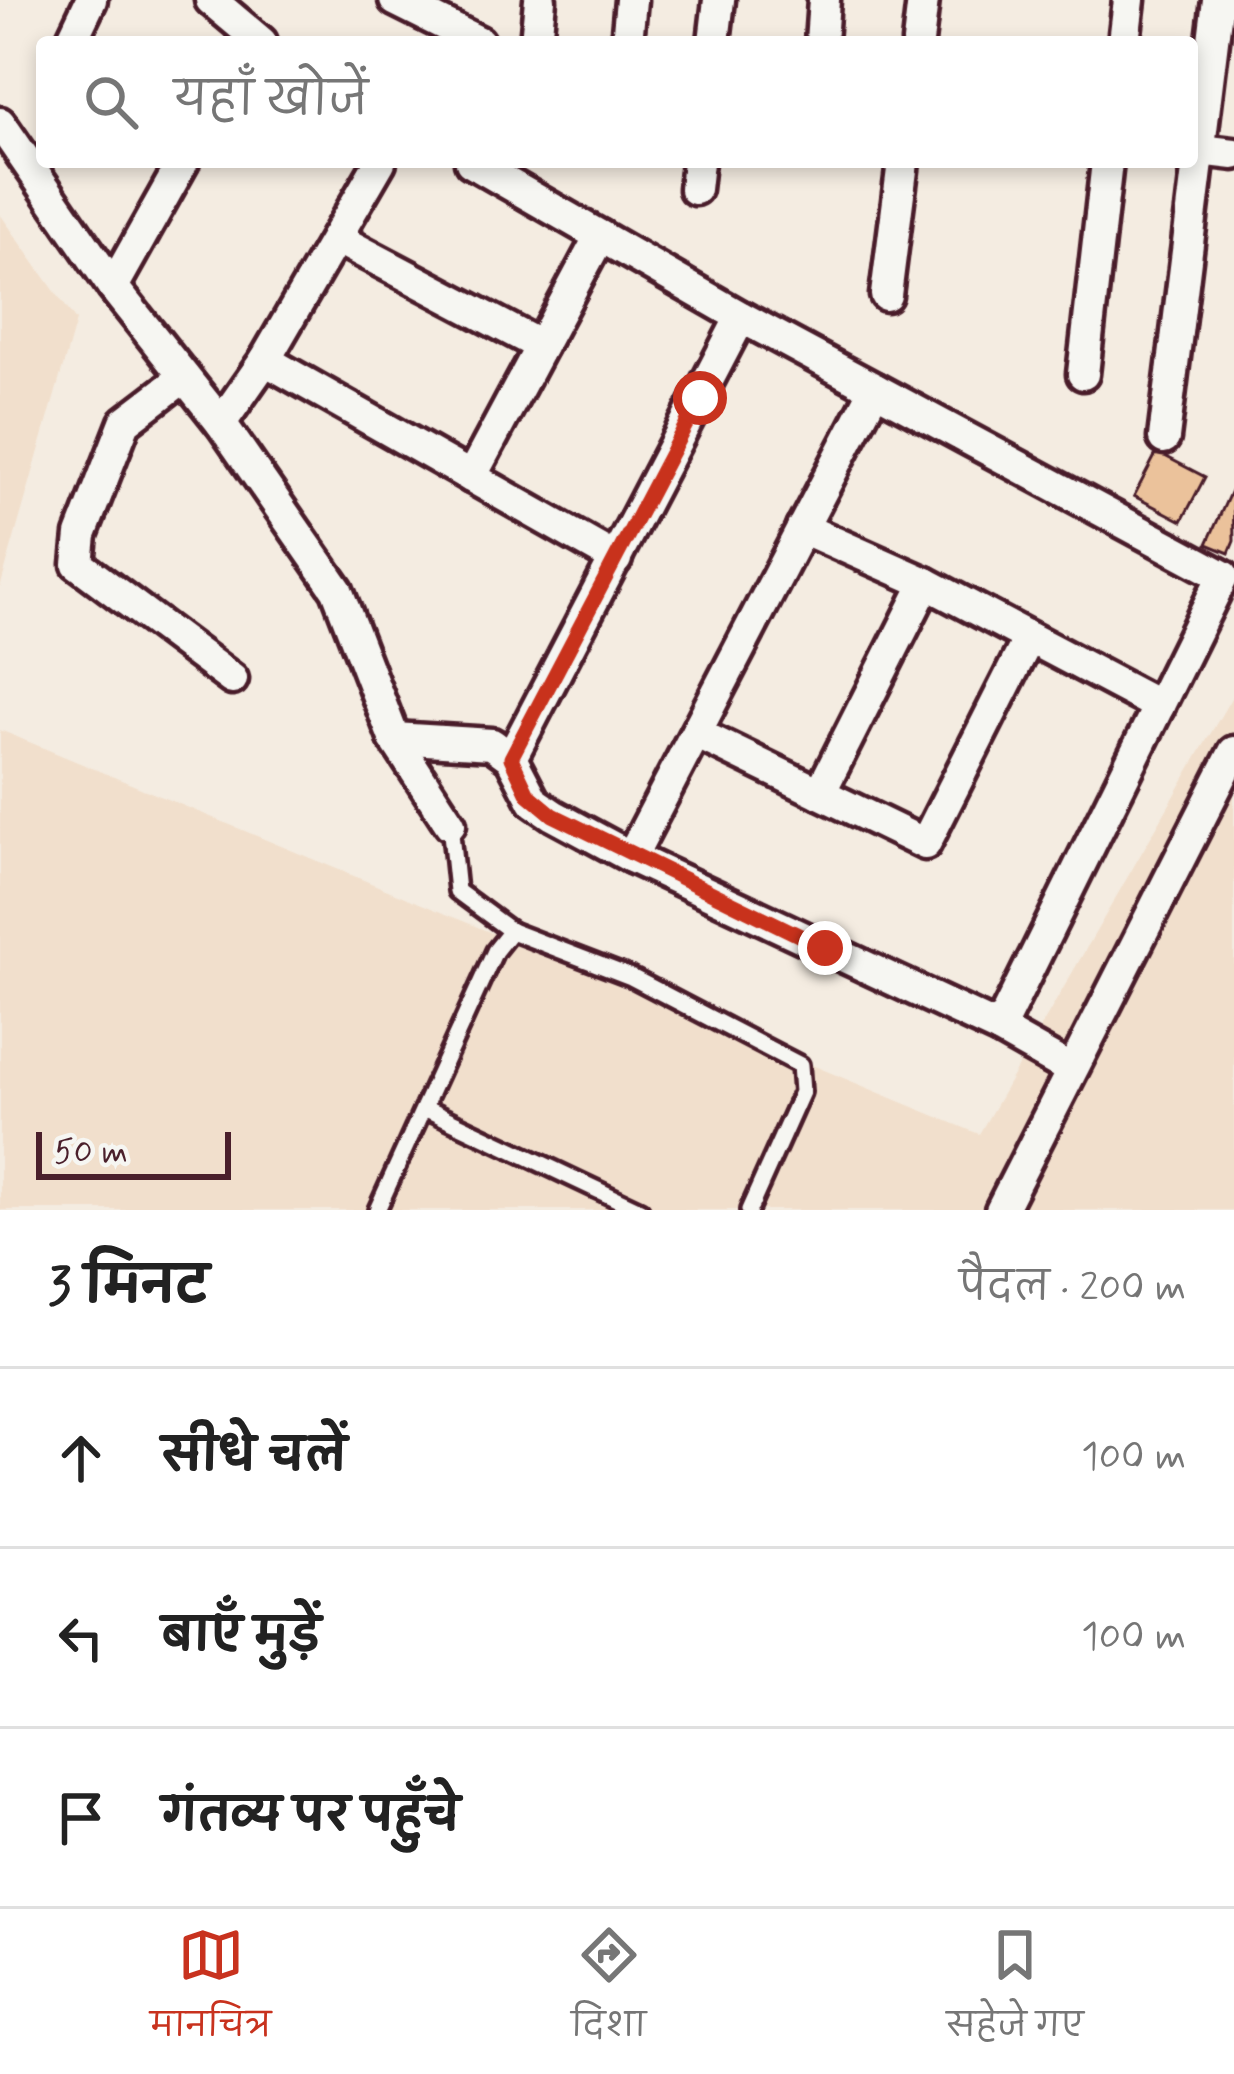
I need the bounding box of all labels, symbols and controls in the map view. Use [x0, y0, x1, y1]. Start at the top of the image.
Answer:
search box [36, 36, 1198, 168]
icon: search [78, 69, 144, 135]
text: यहाँ खोजें [174, 72, 368, 131]
route start [673, 371, 727, 425]
route end [798, 921, 852, 975]
scale bar [36, 1126, 231, 1179]
text: 50 m [54, 1131, 128, 1175]
text: 3 मिनट [48, 1255, 209, 1321]
text: पैदल · 200 m [959, 1263, 1186, 1314]
icon: ahead [48, 1425, 114, 1491]
text: सीधे चलें [162, 1428, 347, 1487]
text: 100 m [1081, 1432, 1186, 1483]
icon: left [48, 1605, 114, 1671]
text: बाएँ मुड़ें [162, 1608, 321, 1667]
text: 100 m [1081, 1612, 1186, 1663]
icon: arrive [48, 1785, 114, 1851]
text: गंतव्य पर पहुँचे [162, 1788, 460, 1847]
tab: मानचित्र [150, 1922, 271, 2061]
tab: दिशा [571, 1922, 646, 2061]
tab: सहेजे गए [946, 1922, 1084, 2061]

